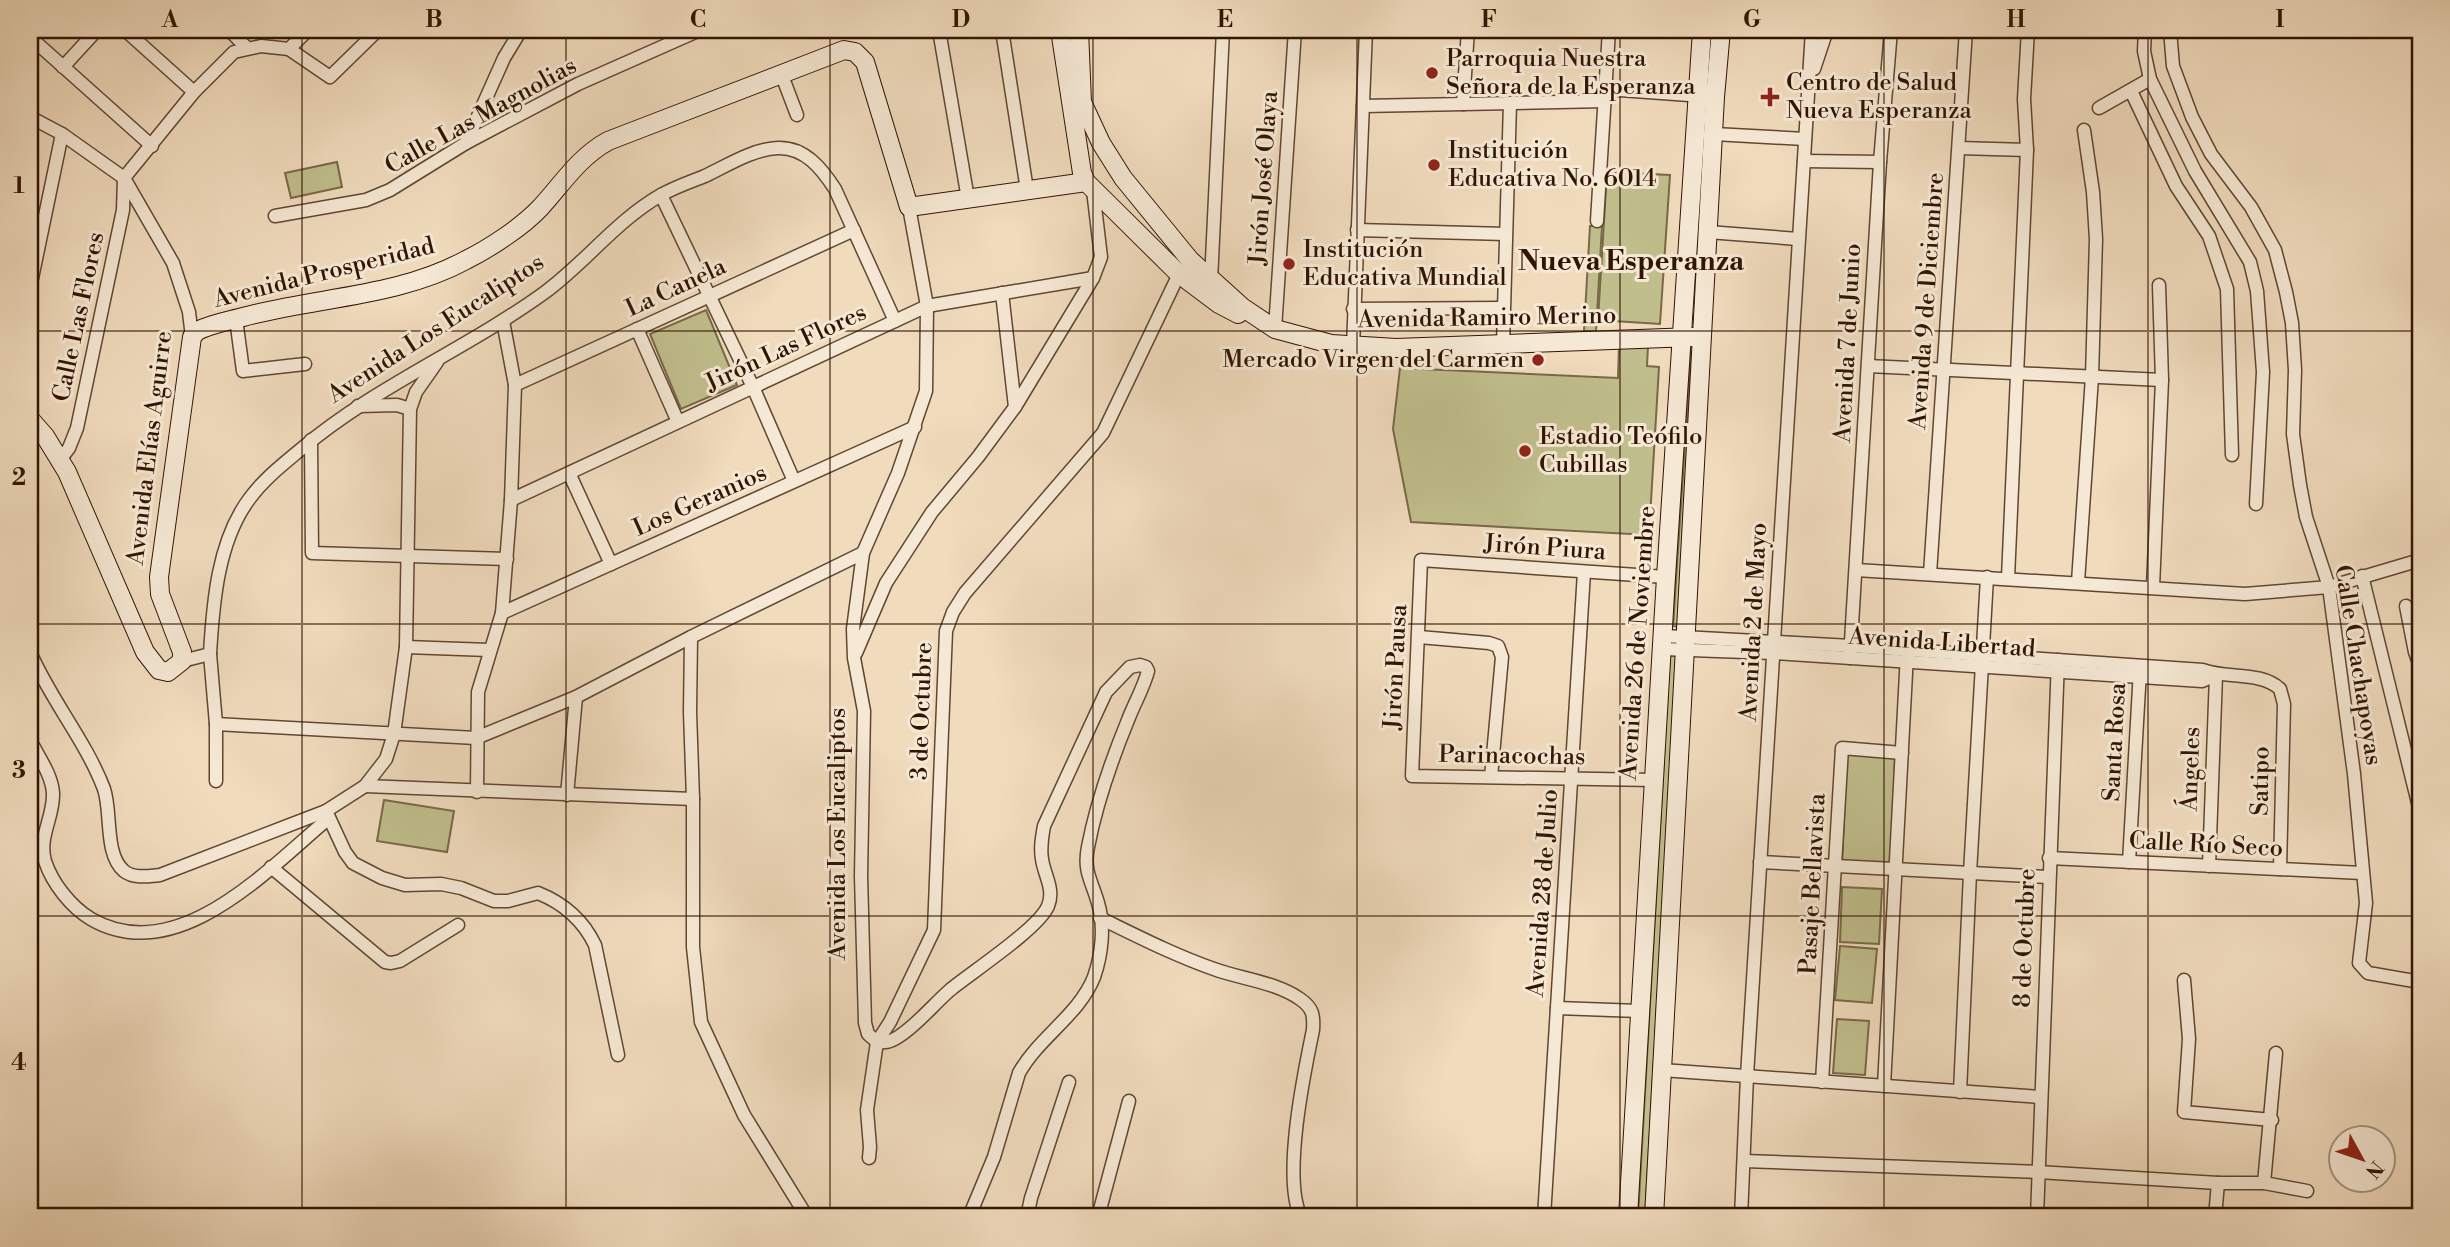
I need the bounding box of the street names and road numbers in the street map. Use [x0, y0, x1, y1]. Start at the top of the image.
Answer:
street label: Calle Las Magnolias [380, 51, 582, 181]
street label: Jirón José Olaya [1243, 89, 1285, 267]
street label: Avenida 9 de Diciembre [1903, 171, 1951, 432]
street label: Calle Las Flores [46, 229, 112, 405]
street label: Avenida Prosperidad [209, 231, 438, 315]
street label: Avenida 7 de Junio [1828, 243, 1868, 444]
street label: Avenida Los Eucaliptos [321, 248, 550, 411]
street label: La Canela [621, 251, 732, 324]
street label: Jirón Las Flores [700, 298, 871, 399]
street label: Avenida Ramiro Merino [1356, 301, 1617, 335]
street label: Avenida Elías Aguirre [121, 329, 179, 568]
street label: Los Geranios [628, 458, 772, 544]
street label: Avenida 26 de Noviembre [1613, 505, 1663, 782]
street label: Avenida 2 de Mayo [1734, 522, 1774, 723]
street label: Jirón Piura [1482, 529, 1608, 567]
street label: Calle Chachapoyas [2327, 563, 2389, 767]
street label: Jirón Pausa [1378, 603, 1414, 731]
street label: Avenida Libertad [1847, 621, 2037, 665]
street label: 3 de Octubre [905, 642, 939, 780]
street label: Santa Rosa [2097, 681, 2133, 802]
street label: Avenida Los Eucaliptos [823, 708, 853, 961]
street label: Ángeles [2173, 726, 2207, 813]
street label: Parinacochas [1438, 740, 1586, 772]
street label: Satipo [2245, 746, 2277, 816]
street label: Avenida 28 de Julio [1521, 788, 1565, 999]
street label: Pasaje Bellavista [1793, 792, 1833, 975]
street label: Calle Río Seco [2128, 826, 2284, 864]
street label: 8 de Octubre [2008, 868, 2042, 1008]

